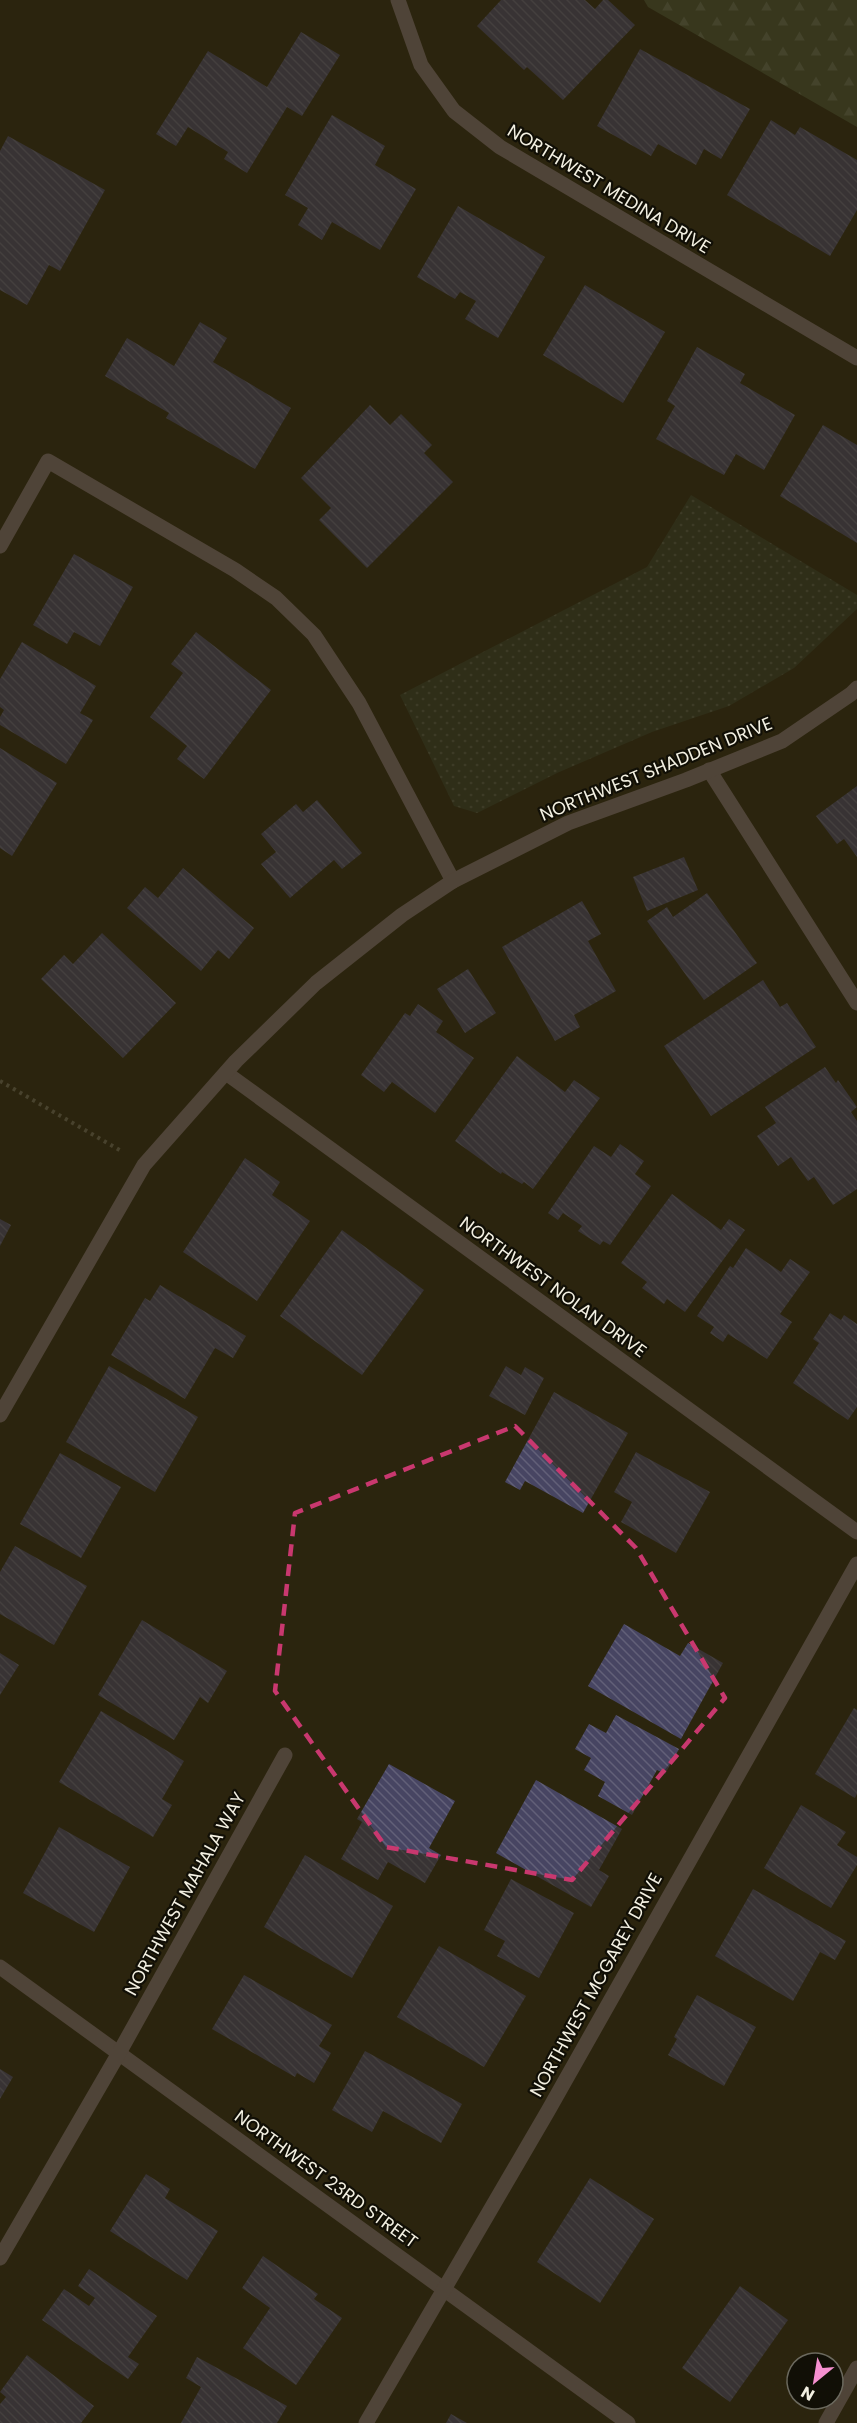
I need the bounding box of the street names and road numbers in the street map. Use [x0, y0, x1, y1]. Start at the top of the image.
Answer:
street label: NORTHWEST MEDINA DRIVE [503, 118, 715, 259]
street label: NORTHWEST SHADDEN DRIVE [536, 710, 776, 827]
street label: NORTHWEST NOLAN DRIVE [455, 1210, 652, 1363]
street label: NORTHWEST MAHALA WAY [118, 1787, 251, 2000]
street label: NORTHWEST MCGAREY DRIVE [523, 1868, 668, 2101]
street label: NORTHWEST 23RD STREET [230, 2104, 423, 2254]

